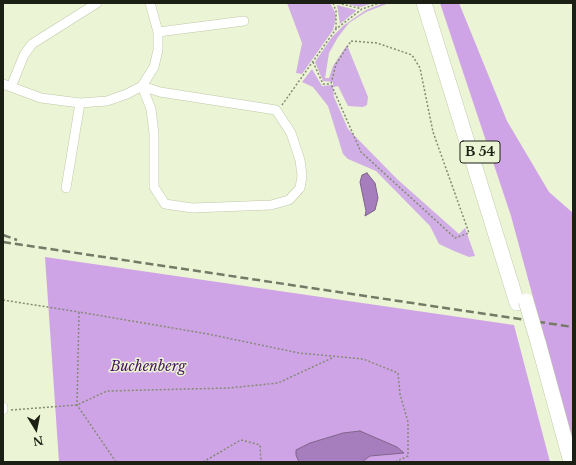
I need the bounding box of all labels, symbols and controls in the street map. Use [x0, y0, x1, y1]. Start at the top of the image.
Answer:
road number: B 54 [460, 141, 500, 163]
park label: Buchenberg [110, 359, 186, 375]
north arrow [16, 409, 56, 449]
text: N [32, 433, 44, 449]

